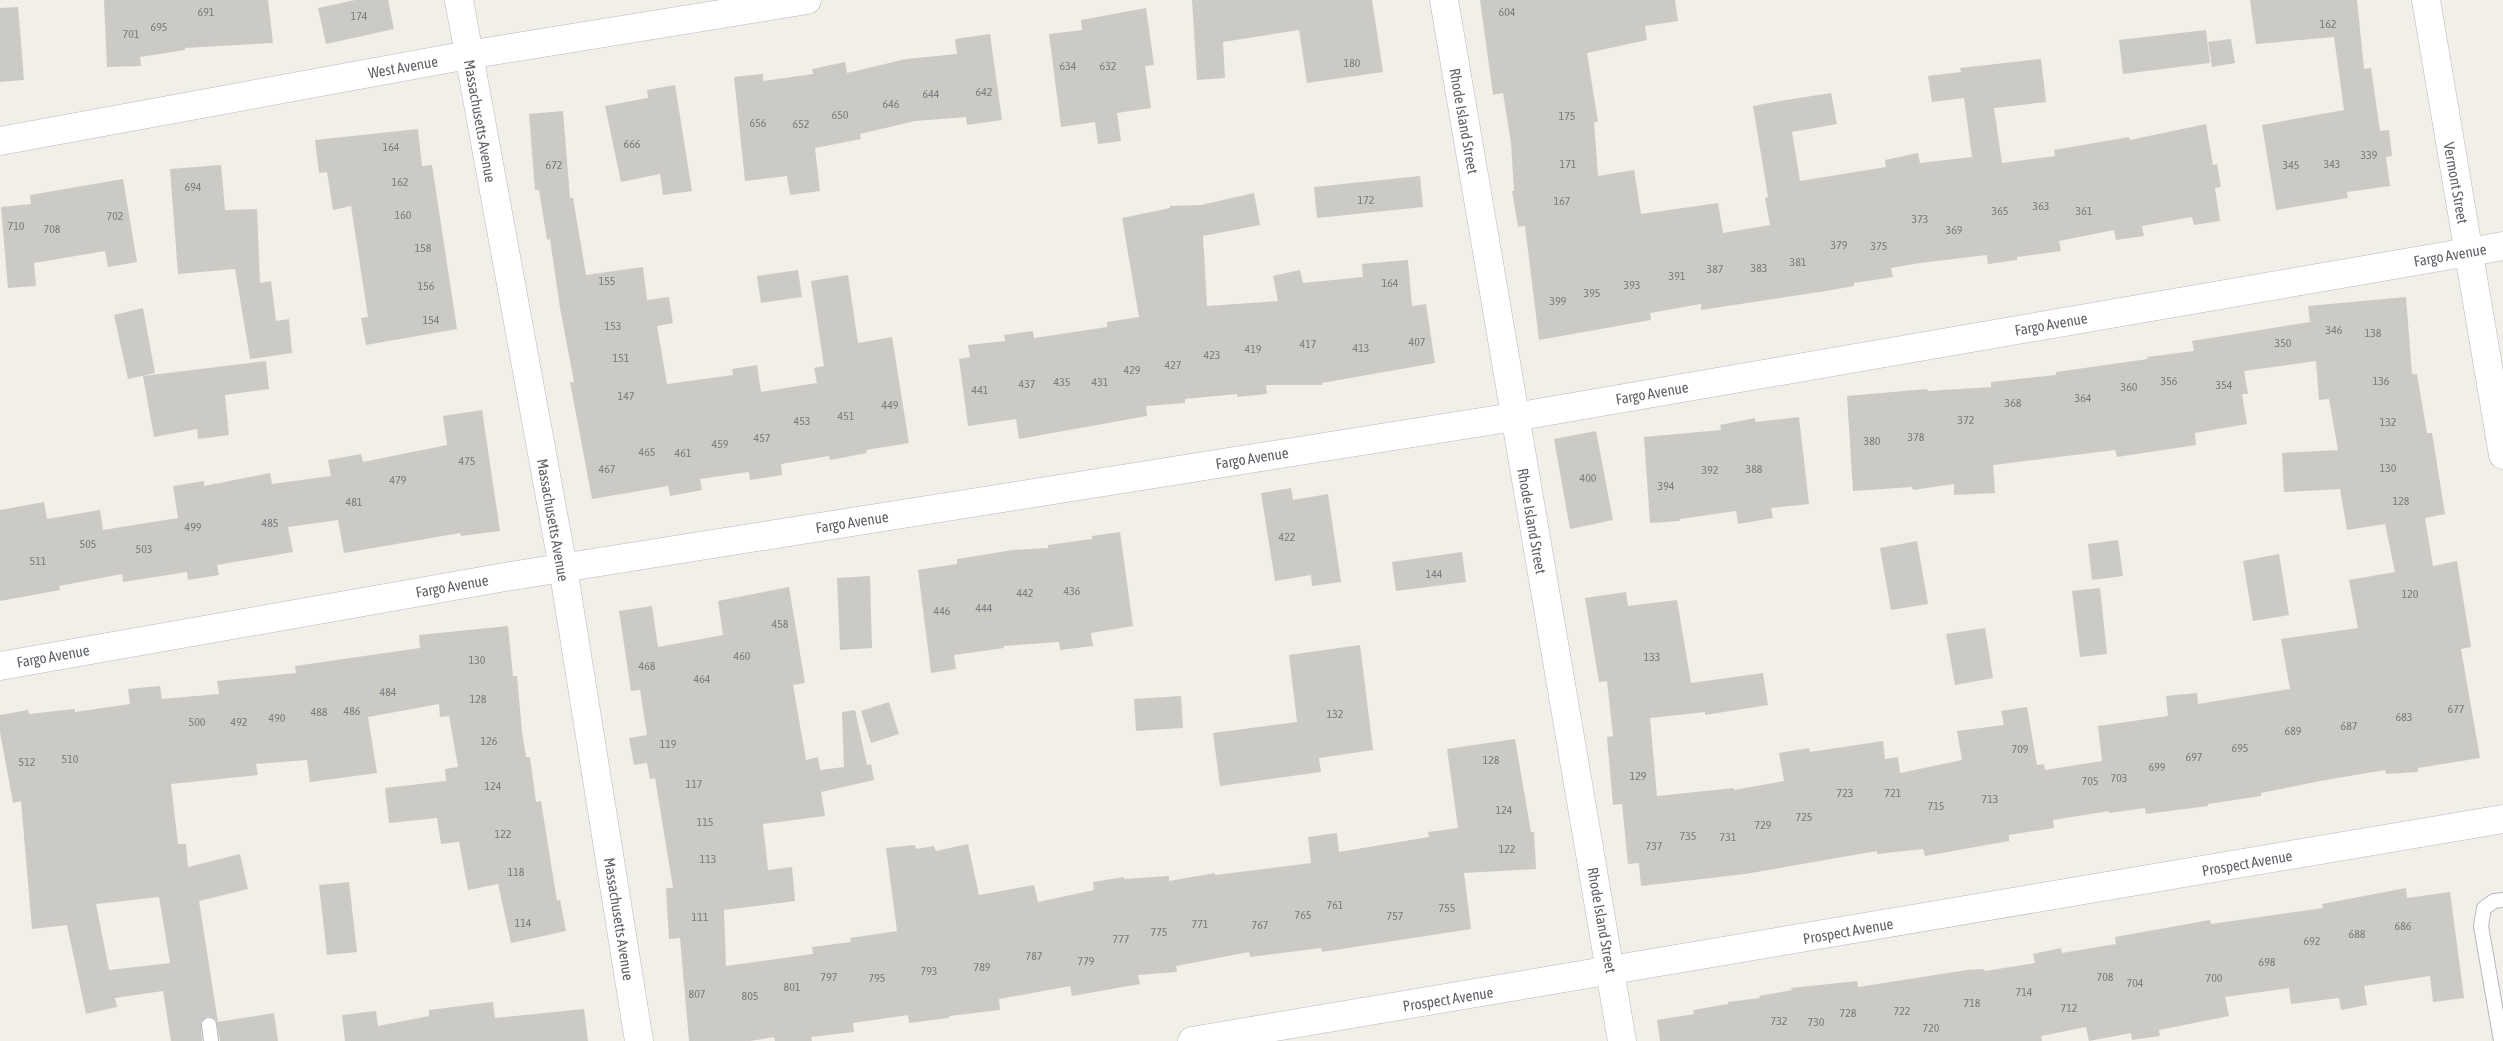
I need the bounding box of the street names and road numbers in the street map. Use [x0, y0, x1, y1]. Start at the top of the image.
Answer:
street label: West Avenue [367, 52, 439, 81]
street label: Massachusetts Avenue [461, 58, 499, 184]
street label: Rhode Island Street [1446, 67, 1482, 175]
street label: Vermont Street [2440, 141, 2472, 225]
street label: Fargo Avenue [2412, 240, 2488, 270]
street label: Fargo Avenue [2013, 309, 2089, 339]
street label: Fargo Avenue [1614, 378, 1690, 408]
street label: Fargo Avenue [1214, 444, 1290, 472]
street label: Massachusetts Avenue [534, 457, 572, 583]
street label: Rhode Island Street [1514, 467, 1550, 575]
street label: Fargo Avenue [814, 508, 890, 536]
street label: Fargo Avenue [414, 571, 490, 601]
street label: Fargo Avenue [15, 641, 91, 671]
street label: Prospect Avenue [2201, 847, 2294, 879]
street label: Massachusetts Avenue [601, 856, 637, 982]
street label: Rhode Island Street [1584, 866, 1620, 974]
street label: Prospect Avenue [1802, 915, 1895, 947]
street label: Prospect Avenue [1402, 983, 1495, 1015]

